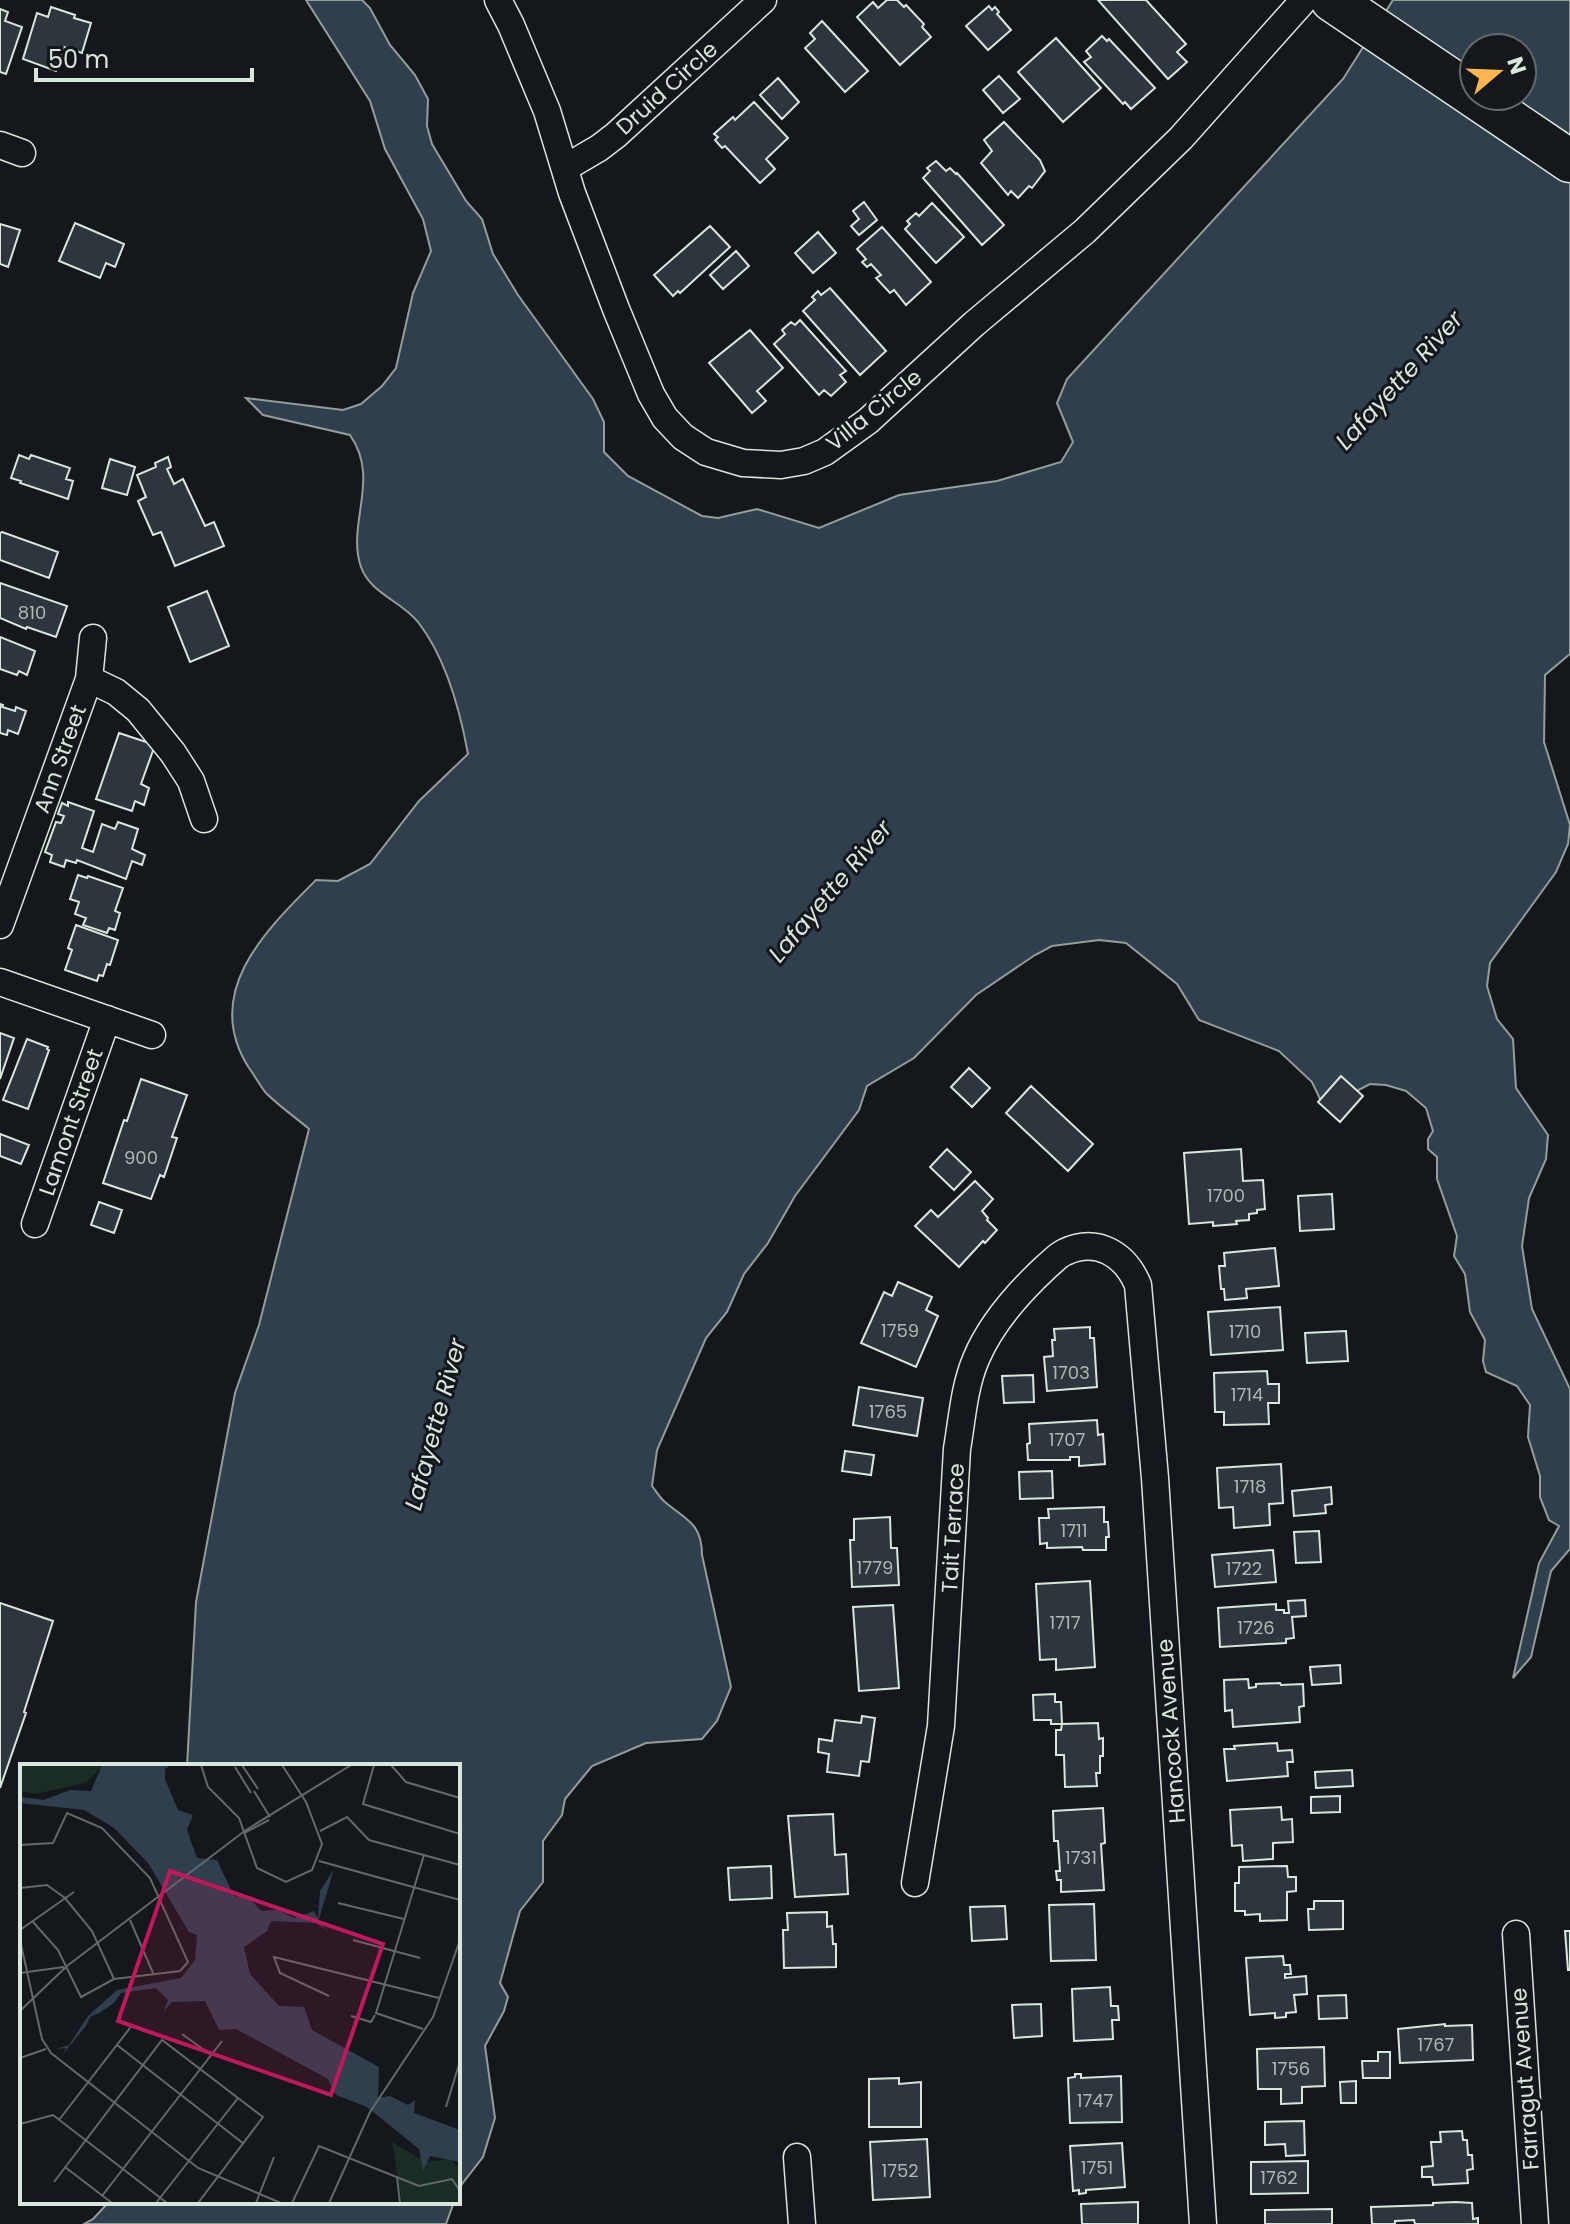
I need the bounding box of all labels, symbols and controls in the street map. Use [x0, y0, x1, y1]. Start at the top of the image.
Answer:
scale bar [36, 32, 252, 82]
north arrow [1458, 32, 1538, 112]
street label: Druid Circle [609, 34, 725, 142]
text: 50 m [48, 43, 109, 76]
text: N [1499, 53, 1534, 79]
water label: Lafayette River [1328, 303, 1471, 457]
street label: Villa Circle [820, 362, 928, 458]
house number: 810 [18, 600, 46, 625]
street label: Ann Street [26, 700, 94, 818]
water label: Lafayette River [761, 812, 900, 969]
street label: Lamont Street [31, 1044, 111, 1200]
house number: 900 [124, 1145, 158, 1170]
house number: 1700 [1207, 1183, 1245, 1208]
house number: 1759 [881, 1318, 919, 1343]
house number: 1710 [1229, 1319, 1261, 1344]
water label: Lafayette River [396, 1334, 474, 1513]
house number: 1703 [1052, 1360, 1090, 1385]
house number: 1714 [1231, 1382, 1263, 1407]
house number: 1765 [869, 1399, 907, 1424]
house number: 1707 [1049, 1427, 1086, 1452]
street label: Tait Terrace [934, 1462, 972, 1594]
house number: 1718 [1234, 1474, 1266, 1499]
house number: 1711 [1060, 1518, 1088, 1543]
house number: 1779 [857, 1555, 893, 1580]
house number: 1722 [1226, 1556, 1262, 1581]
house number: 1717 [1049, 1610, 1081, 1635]
house number: 1726 [1237, 1615, 1275, 1640]
street label: Hancock Avenue [1149, 1638, 1193, 1824]
inset map [20, 1764, 460, 2204]
house number: 1731 [1065, 1845, 1097, 1870]
street label: Farragut Avenue [1503, 1987, 1547, 2171]
house number: 1767 [1418, 2032, 1455, 2057]
house number: 1756 [1272, 2056, 1310, 2081]
house number: 1747 [1077, 2088, 1114, 2113]
house number: 1751 [1081, 2155, 1113, 2180]
house number: 1752 [881, 2158, 919, 2183]
house number: 1762 [1260, 2165, 1298, 2190]

